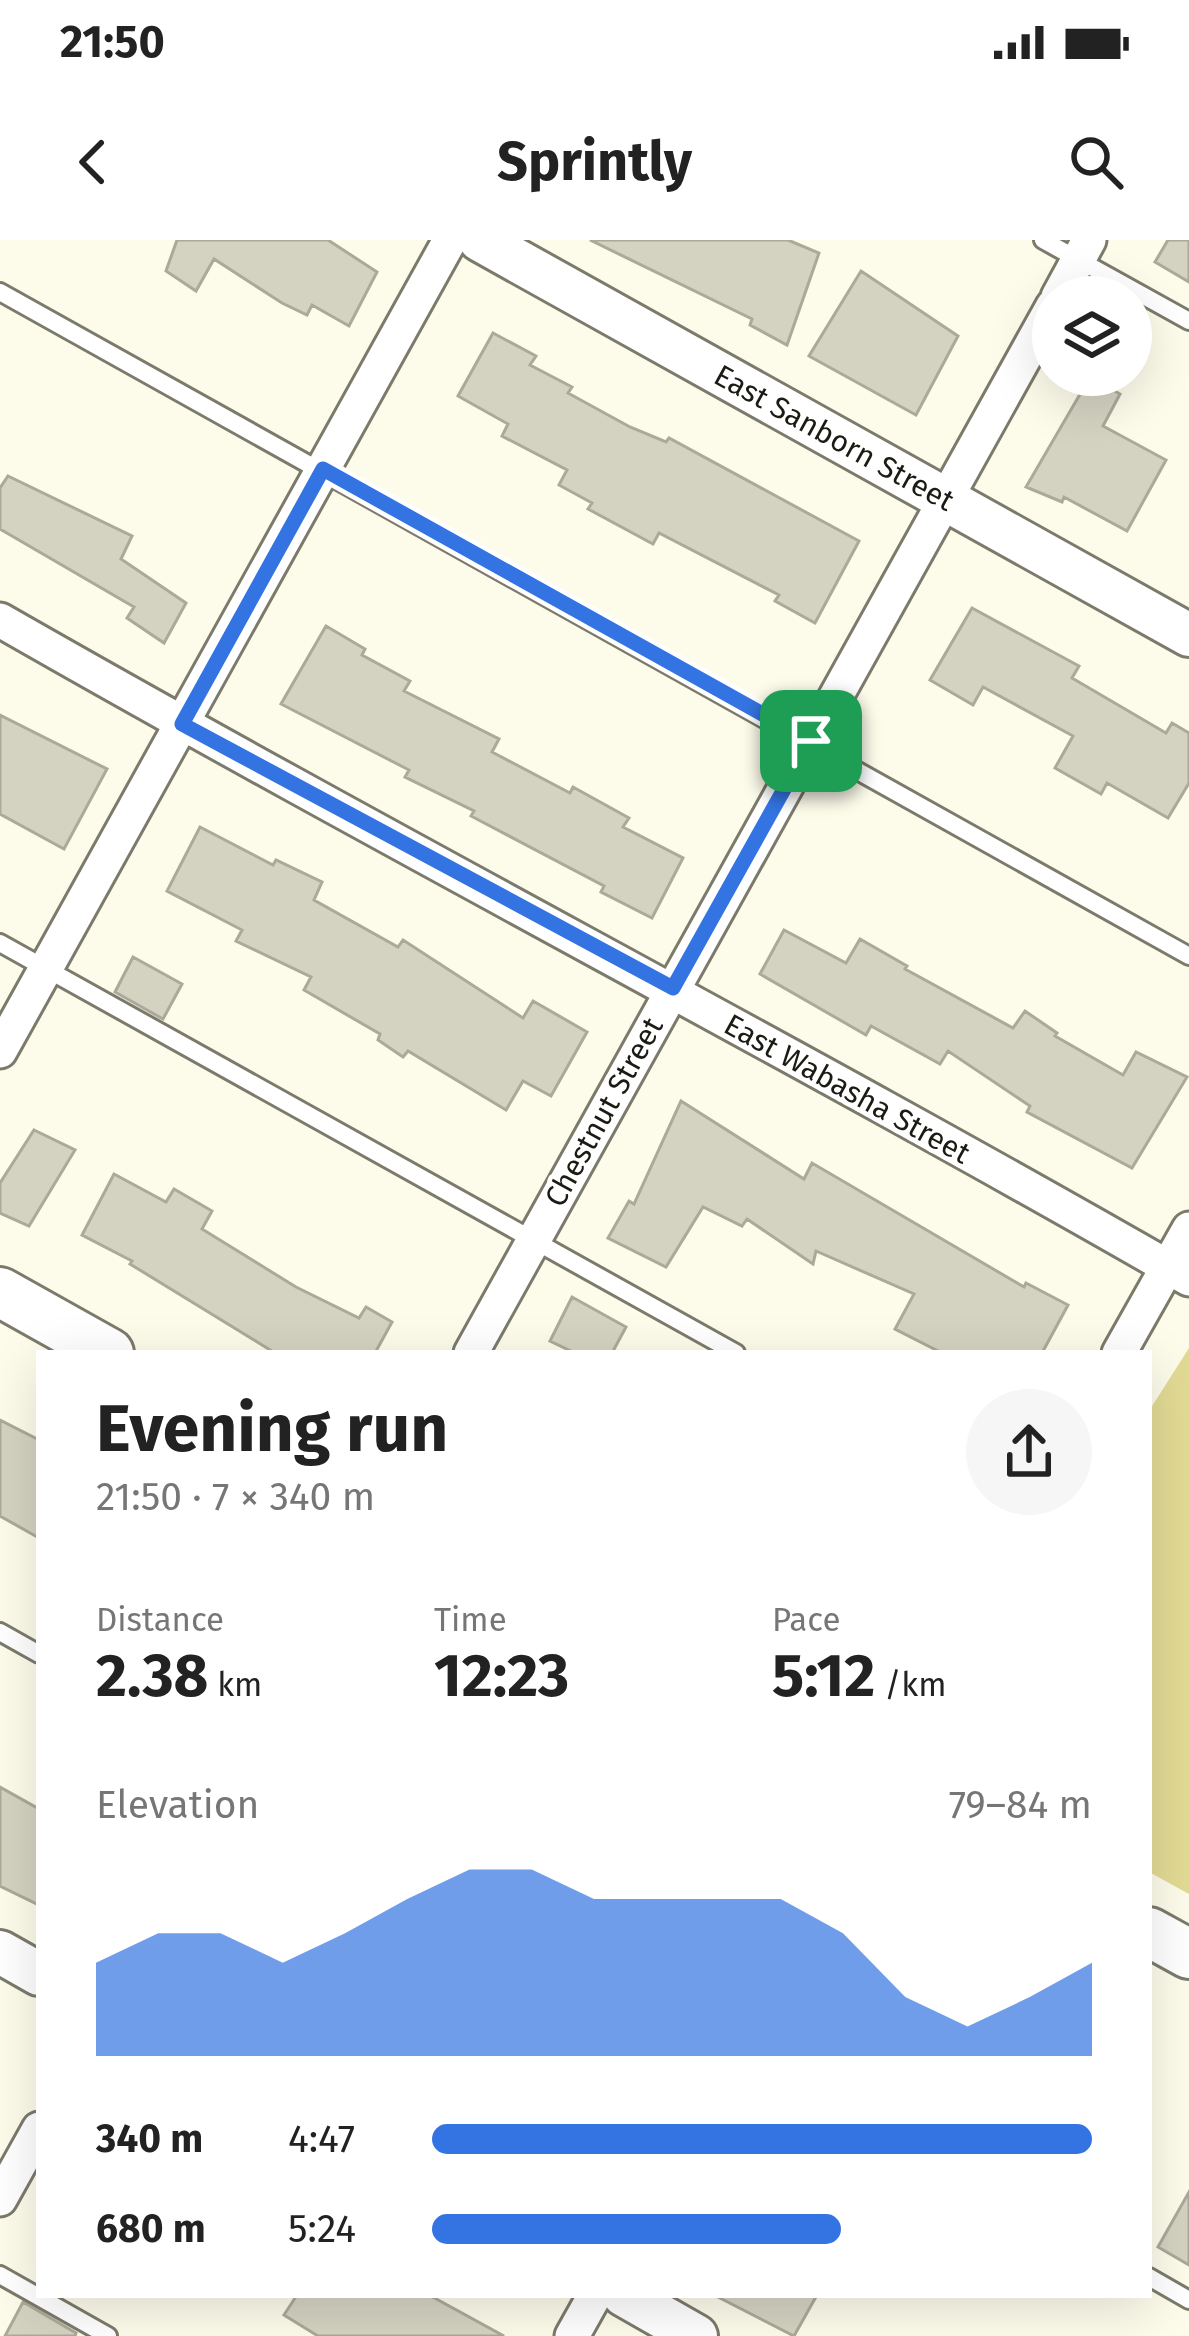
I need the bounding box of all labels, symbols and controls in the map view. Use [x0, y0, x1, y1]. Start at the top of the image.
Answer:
text: 21:50 [60, 15, 165, 69]
icon: back [60, 129, 126, 195]
icon: search [1063, 129, 1129, 195]
text: Sprintly [497, 130, 692, 194]
map controls [1032, 276, 1152, 396]
button: layers [1032, 276, 1152, 396]
street label: East Sanborn Street [708, 357, 960, 519]
pin [760, 690, 862, 792]
icon: arrive [778, 708, 844, 774]
street label: East Wabasha Street [718, 1006, 976, 1172]
street label: Chestnut Street [537, 1011, 671, 1213]
text: Evening run [96, 1389, 448, 1468]
button: share [966, 1389, 1092, 1515]
text: 21:50 · 7 × 340 m [96, 1474, 375, 1520]
text: Distance [96, 1600, 224, 1640]
text: Time [434, 1600, 507, 1640]
text: Pace [772, 1600, 840, 1640]
text: 2.38 [96, 1640, 208, 1712]
text: 12:23 [434, 1640, 569, 1712]
text: 5:12 [772, 1640, 875, 1712]
text: km [208, 1665, 262, 1705]
text: /km [875, 1665, 946, 1705]
text: Elevation [96, 1782, 259, 1828]
text: 79–84 m [949, 1782, 1092, 1828]
text: 340 m [96, 2116, 203, 2162]
text: 4:47 [288, 2116, 355, 2162]
text: 680 m [96, 2206, 206, 2252]
text: 5:24 [288, 2206, 356, 2252]

